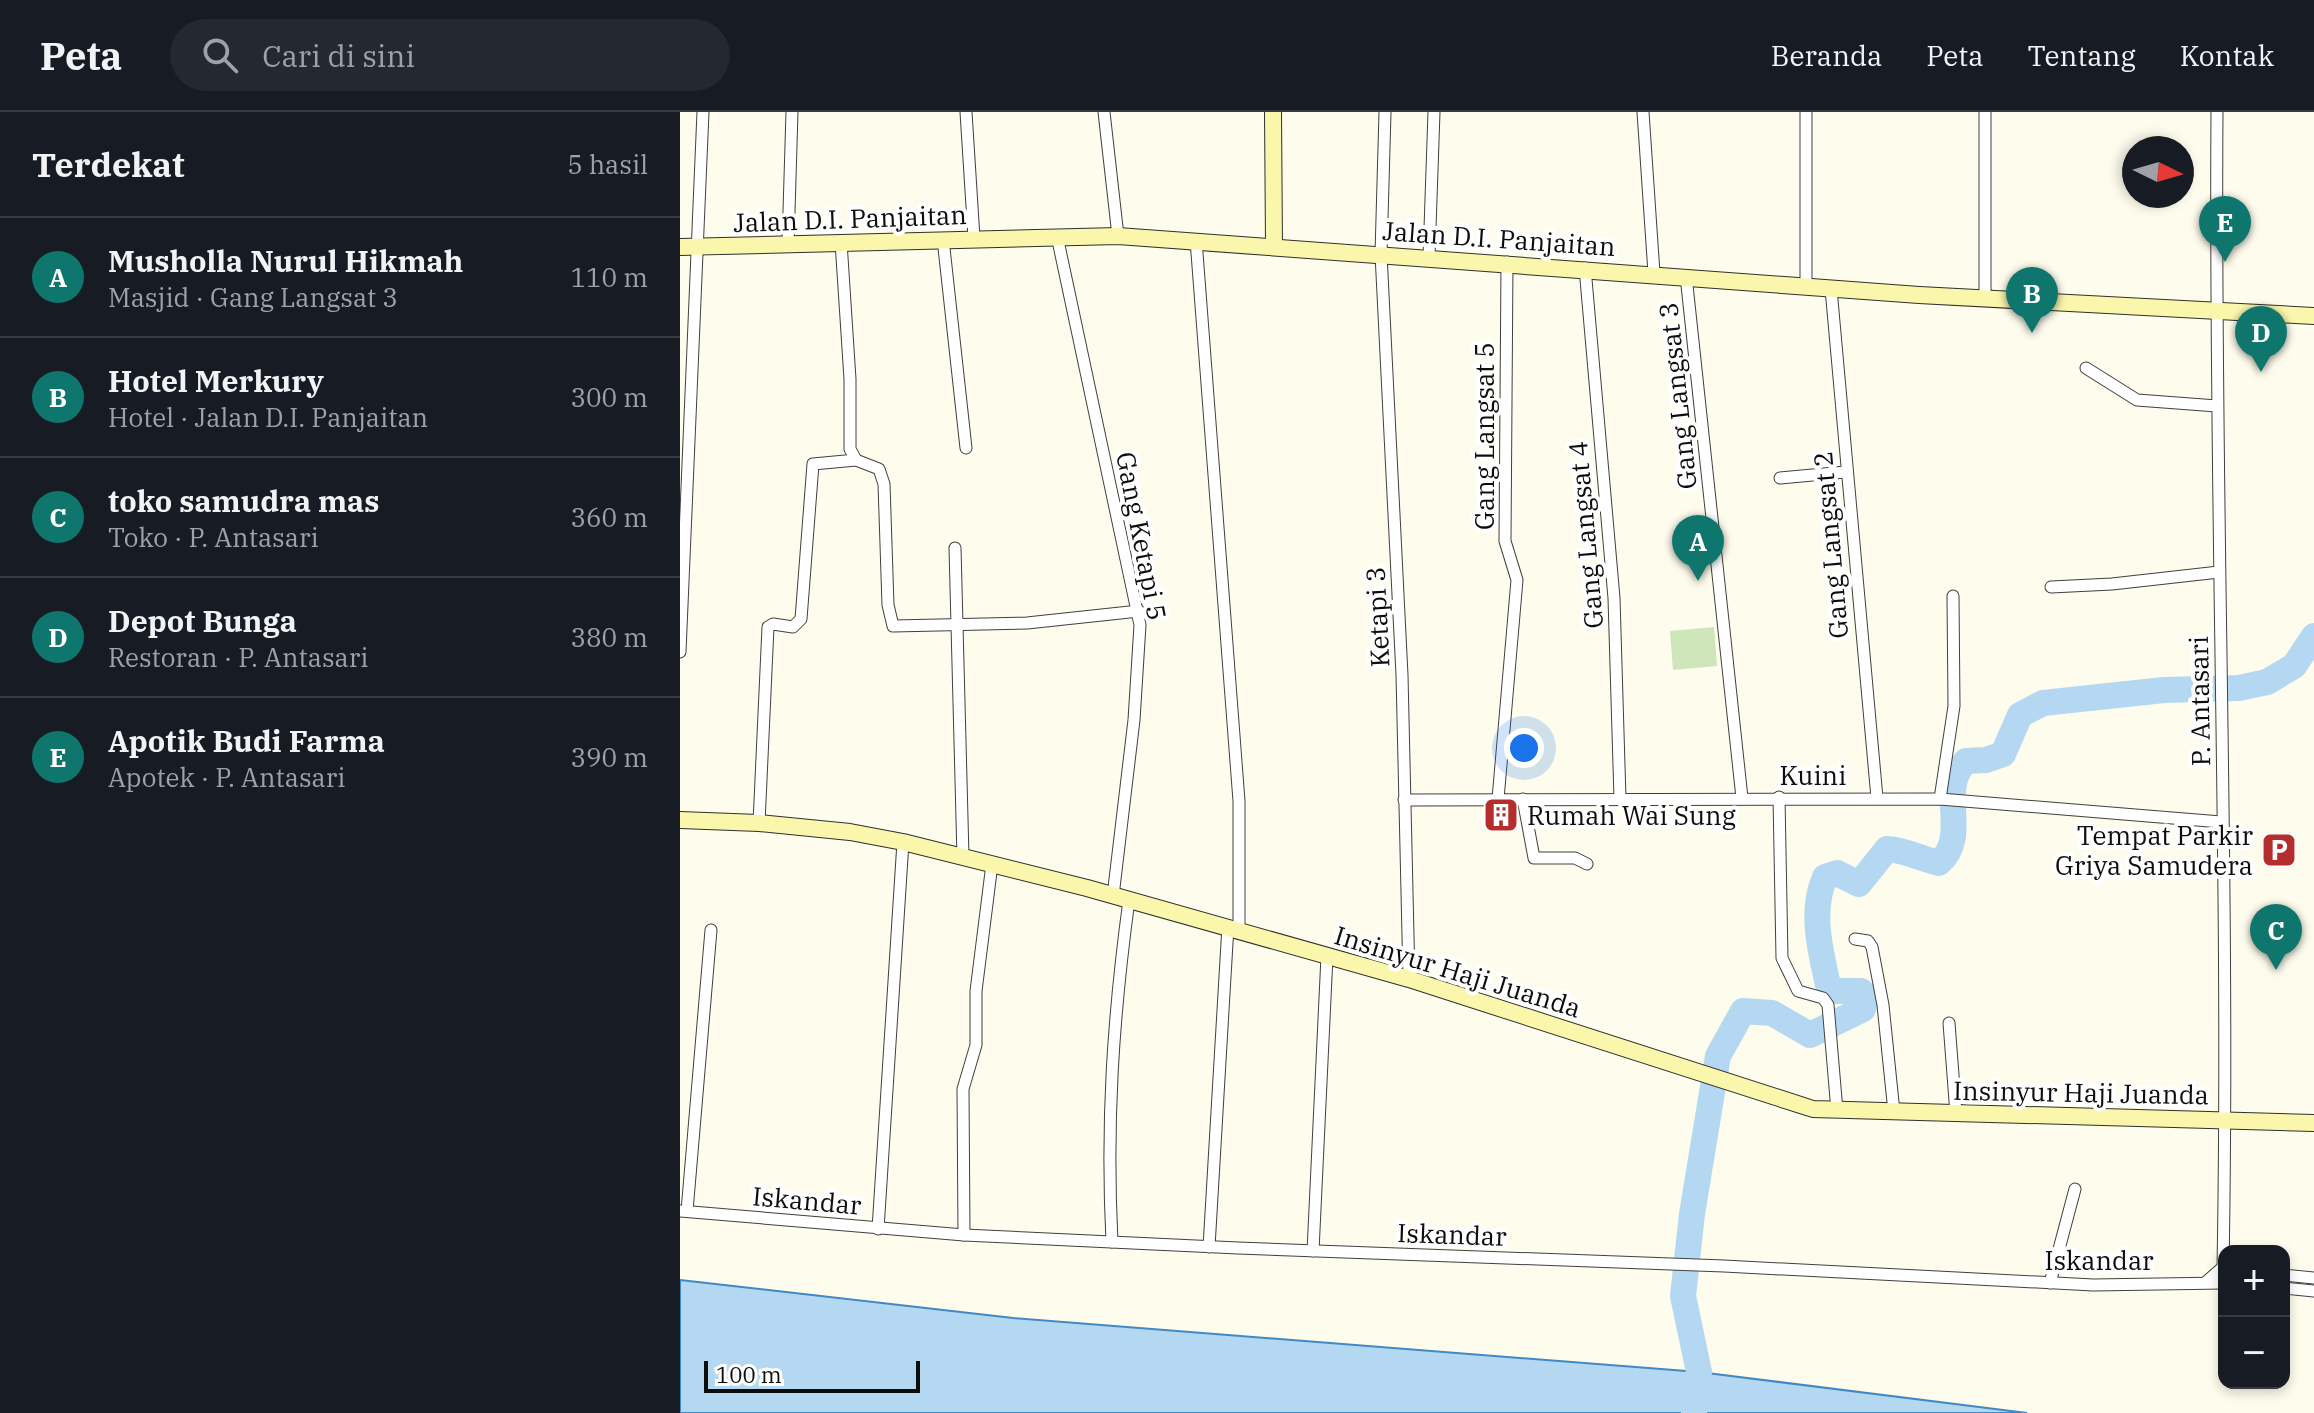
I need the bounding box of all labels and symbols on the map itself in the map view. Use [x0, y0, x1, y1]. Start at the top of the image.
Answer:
north arrow [2122, 136, 2194, 208]
pin: E [2199, 196, 2251, 262]
street label: Jalan D.I. Panjaitan [733, 197, 967, 239]
street label: Jalan D.I. Panjaitan [1381, 213, 1617, 263]
pin: B [2006, 267, 2058, 333]
street label: Gang Langsat 3 [1650, 301, 1704, 491]
pin: D [2235, 306, 2287, 372]
street label: Gang Langsat 5 [1467, 342, 1501, 530]
street label: Gang Langsat 4 [1560, 440, 1610, 630]
street label: Gang Ketapi 5 [1109, 449, 1175, 623]
street label: Gang Langsat 2 [1805, 450, 1855, 640]
pin: A [1672, 515, 1724, 581]
street label: Ketapi 3 [1357, 566, 1397, 668]
street label: P. Antasari [2181, 636, 2217, 766]
your location [1504, 728, 1544, 768]
street label: Kuini [1780, 758, 1846, 792]
building icon: Rumah Wai Sung [1482, 796, 1520, 834]
place label: Rumah Wai Sung [1527, 798, 1736, 832]
place label: Tempat Parkir Griya Samudera [2055, 818, 2253, 882]
parking icon: Tempat Parkir Griya Samudera [2260, 831, 2298, 869]
pin: C [2250, 904, 2302, 970]
street label: Insinyur Haji Juanda [1331, 917, 1585, 1025]
street label: Insinyur Haji Juanda [1953, 1073, 2209, 1111]
street label: Iskandar [751, 1178, 863, 1222]
street label: Iskandar [1397, 1215, 1508, 1253]
street label: Iskandar [2044, 1243, 2154, 1277]
scale bar [704, 1357, 920, 1393]

